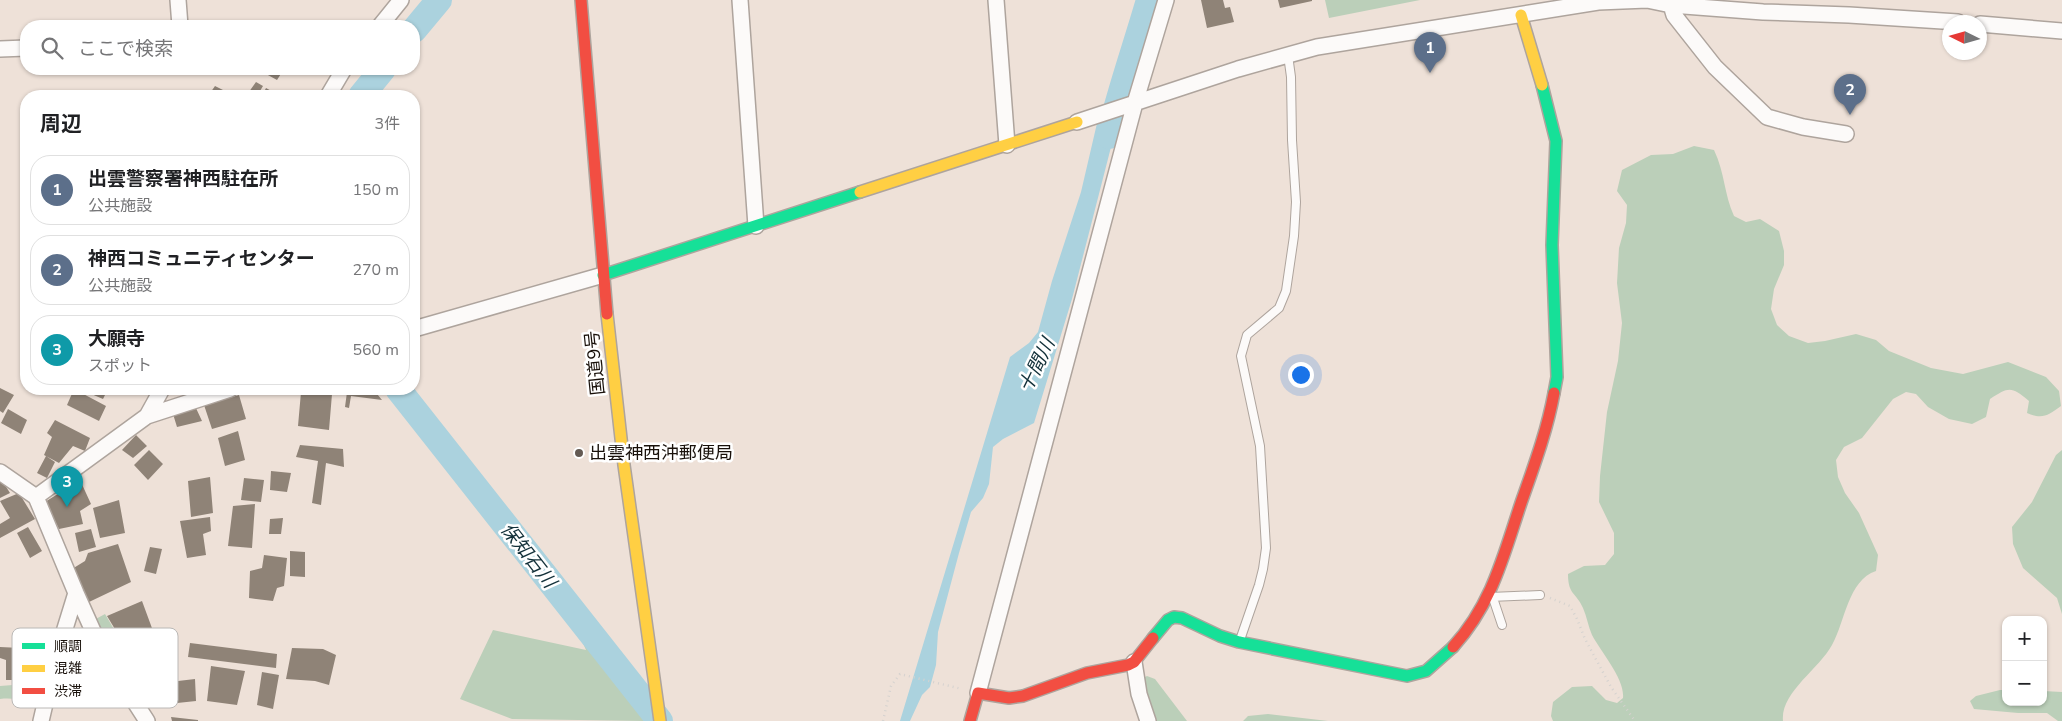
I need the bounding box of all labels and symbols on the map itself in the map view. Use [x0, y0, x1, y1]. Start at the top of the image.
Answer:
north arrow [1942, 15, 1987, 60]
pin: 1 [1414, 32, 1446, 73]
pin: 2 [1834, 74, 1866, 115]
street label: 国道9号 [580, 330, 610, 396]
water label: 十間川 [1013, 332, 1062, 397]
your location [1288, 362, 1314, 388]
place label: 出雲神西沖郵便局 [589, 441, 733, 465]
marker: 出雲神西沖郵便局 [573, 447, 585, 459]
pin: 3 [51, 466, 83, 507]
water label: 保知石川 [495, 518, 563, 595]
legend [12, 628, 178, 708]
text: 順調 [54, 637, 82, 656]
text: 混雑 [54, 659, 82, 678]
text: 渋滞 [54, 682, 82, 701]

